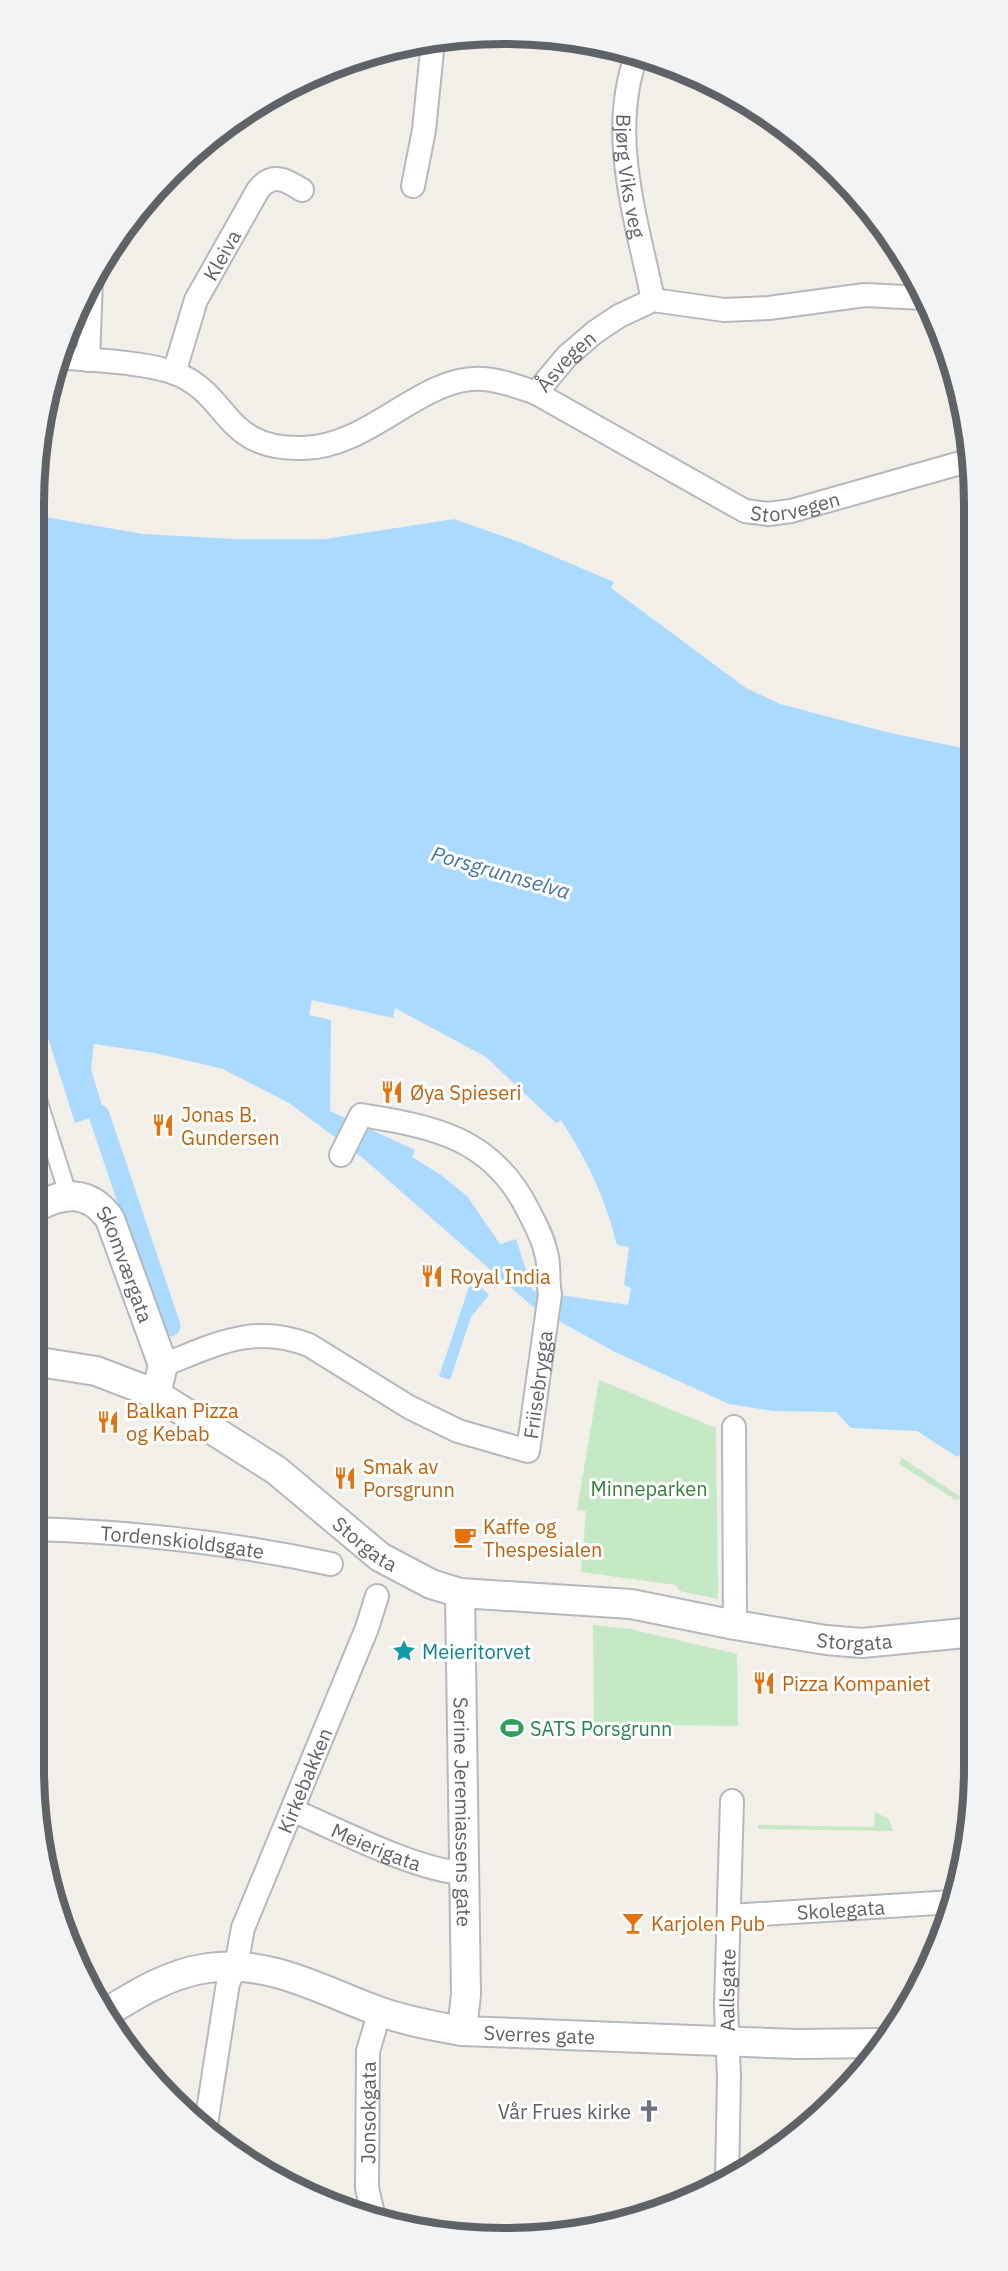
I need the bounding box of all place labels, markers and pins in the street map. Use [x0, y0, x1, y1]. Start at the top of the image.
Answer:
restaurant icon: Øya Spieseri [379, 1079, 405, 1105]
place label: Øya Spieseri [410, 1079, 522, 1106]
place label: Jonas B. Gundersen [181, 1101, 280, 1151]
restaurant icon: Jonas B. Gundersen [150, 1112, 176, 1138]
restaurant icon: Royal India [419, 1263, 445, 1289]
place label: Royal India [450, 1263, 551, 1290]
place label: Balkan Pizza og Kebab [126, 1397, 239, 1447]
restaurant icon: Balkan Pizza og Kebab [95, 1409, 121, 1435]
place label: Smak av Porsgrunn [363, 1453, 455, 1503]
restaurant icon: Smak av Porsgrunn [332, 1465, 358, 1491]
place label: Kaffe og Thespesialen [483, 1513, 602, 1563]
cafe icon: Kaffe og Thespesialen [452, 1524, 478, 1550]
place icon: Meieritorvet [391, 1638, 417, 1664]
place label: Meieritorvet [422, 1638, 531, 1665]
restaurant icon: Pizza Kompaniet [751, 1670, 777, 1696]
place label: Pizza Kompaniet [782, 1670, 931, 1697]
sports icon: SATS Porsgrunn [499, 1715, 525, 1741]
place label: SATS Porsgrunn [530, 1715, 672, 1742]
bar icon: Karjolen Pub [620, 1910, 646, 1936]
place label: Karjolen Pub [651, 1910, 765, 1937]
place label: Vår Frues kirke [498, 2098, 631, 2125]
church icon: Vår Frues kirke [636, 2098, 662, 2124]

